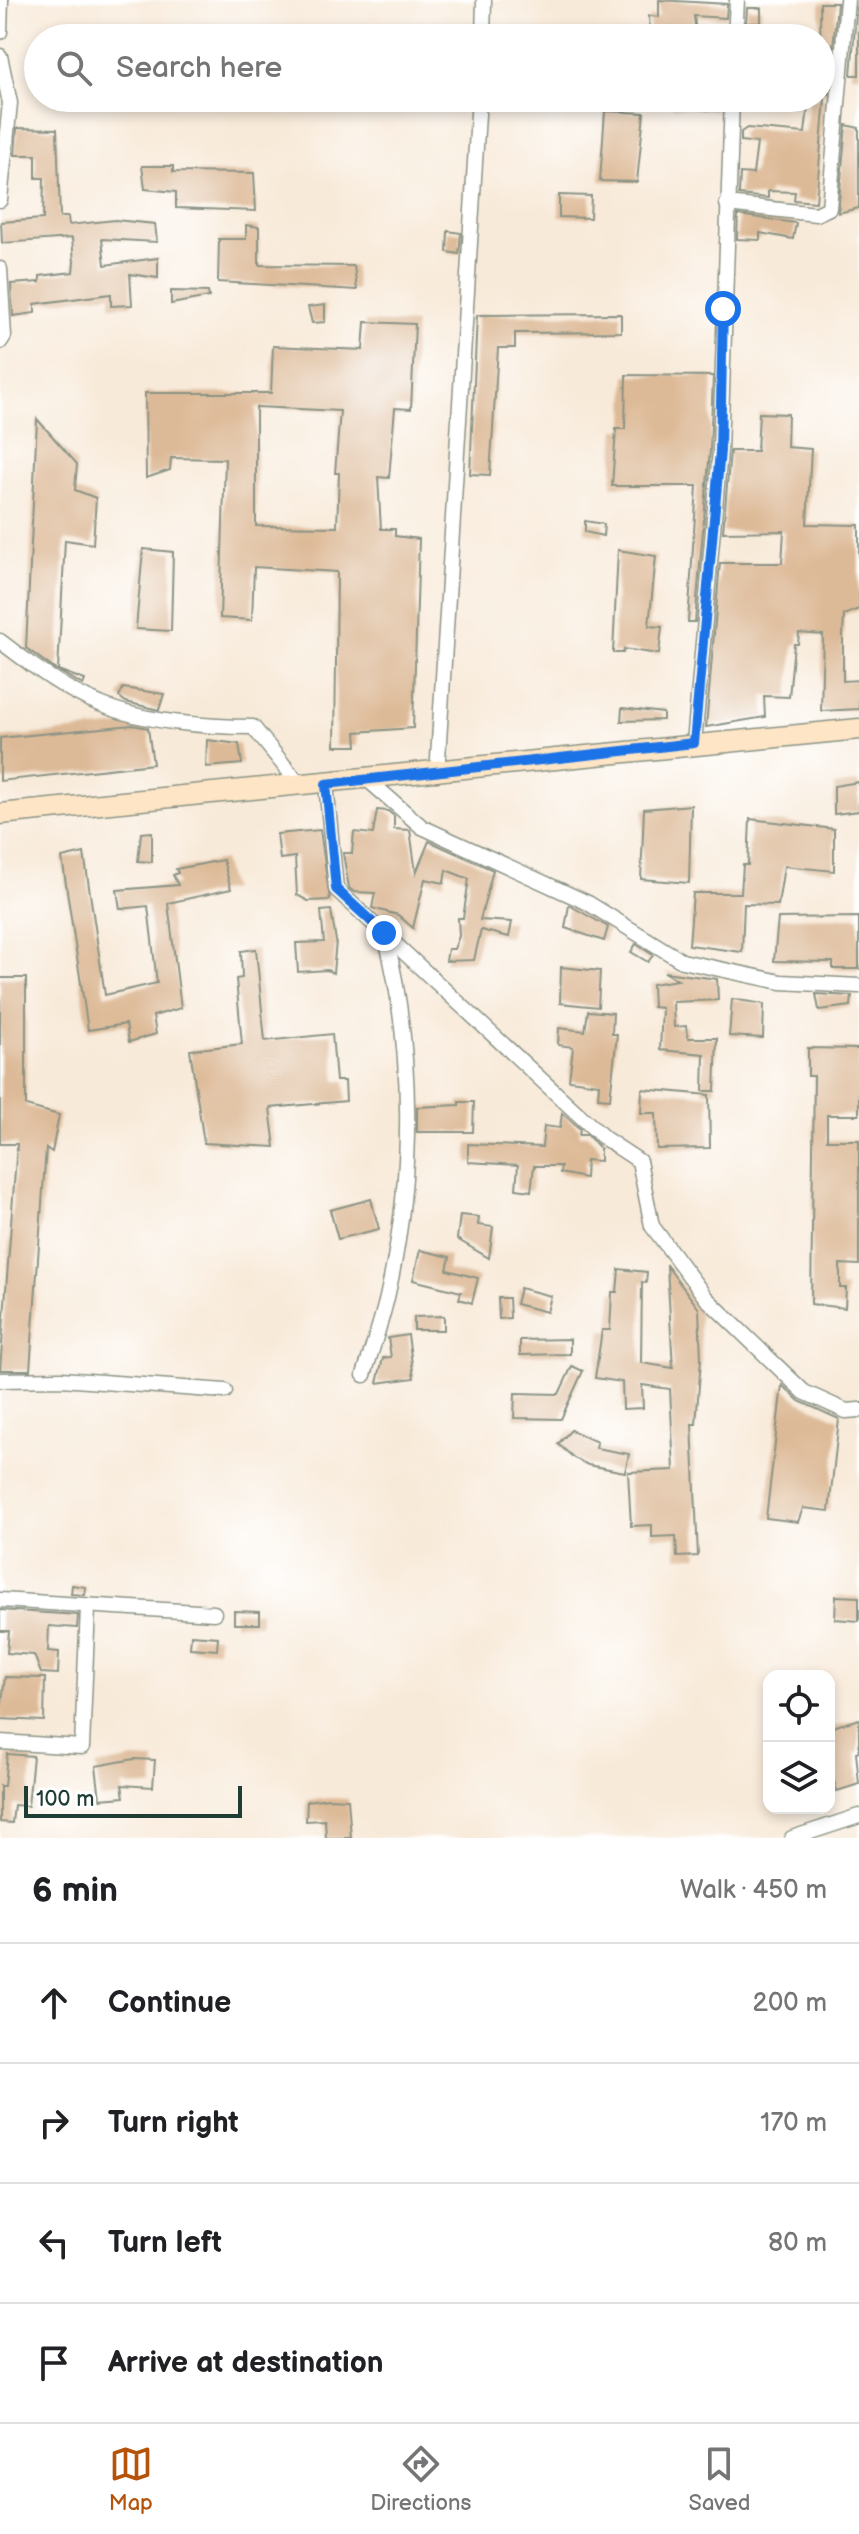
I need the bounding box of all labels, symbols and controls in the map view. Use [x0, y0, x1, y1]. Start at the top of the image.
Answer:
search box [24, 24, 835, 112]
icon: search [52, 46, 96, 90]
text: Search here [116, 50, 282, 86]
route start [705, 291, 741, 327]
route end [366, 915, 402, 951]
map controls [763, 1670, 835, 1814]
button: locate [763, 1670, 835, 1742]
button: layers [763, 1742, 835, 1814]
scale bar [24, 1782, 242, 1818]
text: 100 m [36, 1786, 95, 1813]
text: 6 min [32, 1870, 118, 1911]
text: Walk · 450 m [680, 1875, 827, 1906]
icon: ahead [32, 1981, 76, 2025]
text: Continue [108, 1985, 231, 2021]
text: 200 m [753, 1988, 827, 2019]
icon: right [32, 2101, 76, 2145]
text: Turn right [108, 2105, 239, 2141]
text: 170 m [760, 2108, 827, 2139]
icon: left [32, 2221, 76, 2265]
text: Turn left [108, 2225, 222, 2261]
text: 80 m [768, 2228, 827, 2259]
icon: arrive [32, 2341, 76, 2385]
text: Arrive at destination [108, 2345, 384, 2381]
tab: Map [109, 2442, 153, 2517]
tab: Directions [370, 2442, 471, 2517]
tab: Saved [689, 2442, 750, 2517]

